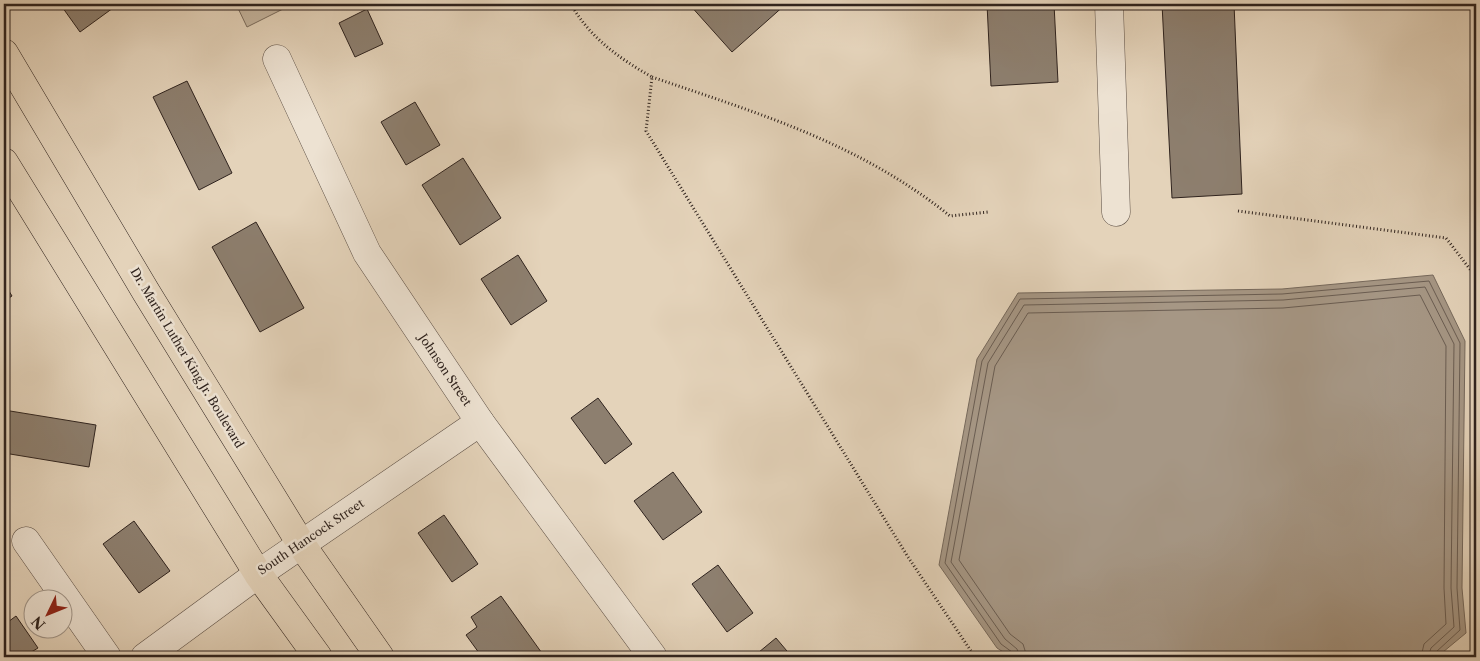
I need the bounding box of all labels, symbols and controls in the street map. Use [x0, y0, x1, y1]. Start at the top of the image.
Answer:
street label: Dr. Martin Luther King Jr. Boulevard [127, 265, 248, 451]
street label: Johnson Street [415, 329, 475, 409]
street label: South Hancock Street [255, 495, 367, 578]
north arrow [22, 588, 72, 638]
text: N [28, 612, 49, 633]

